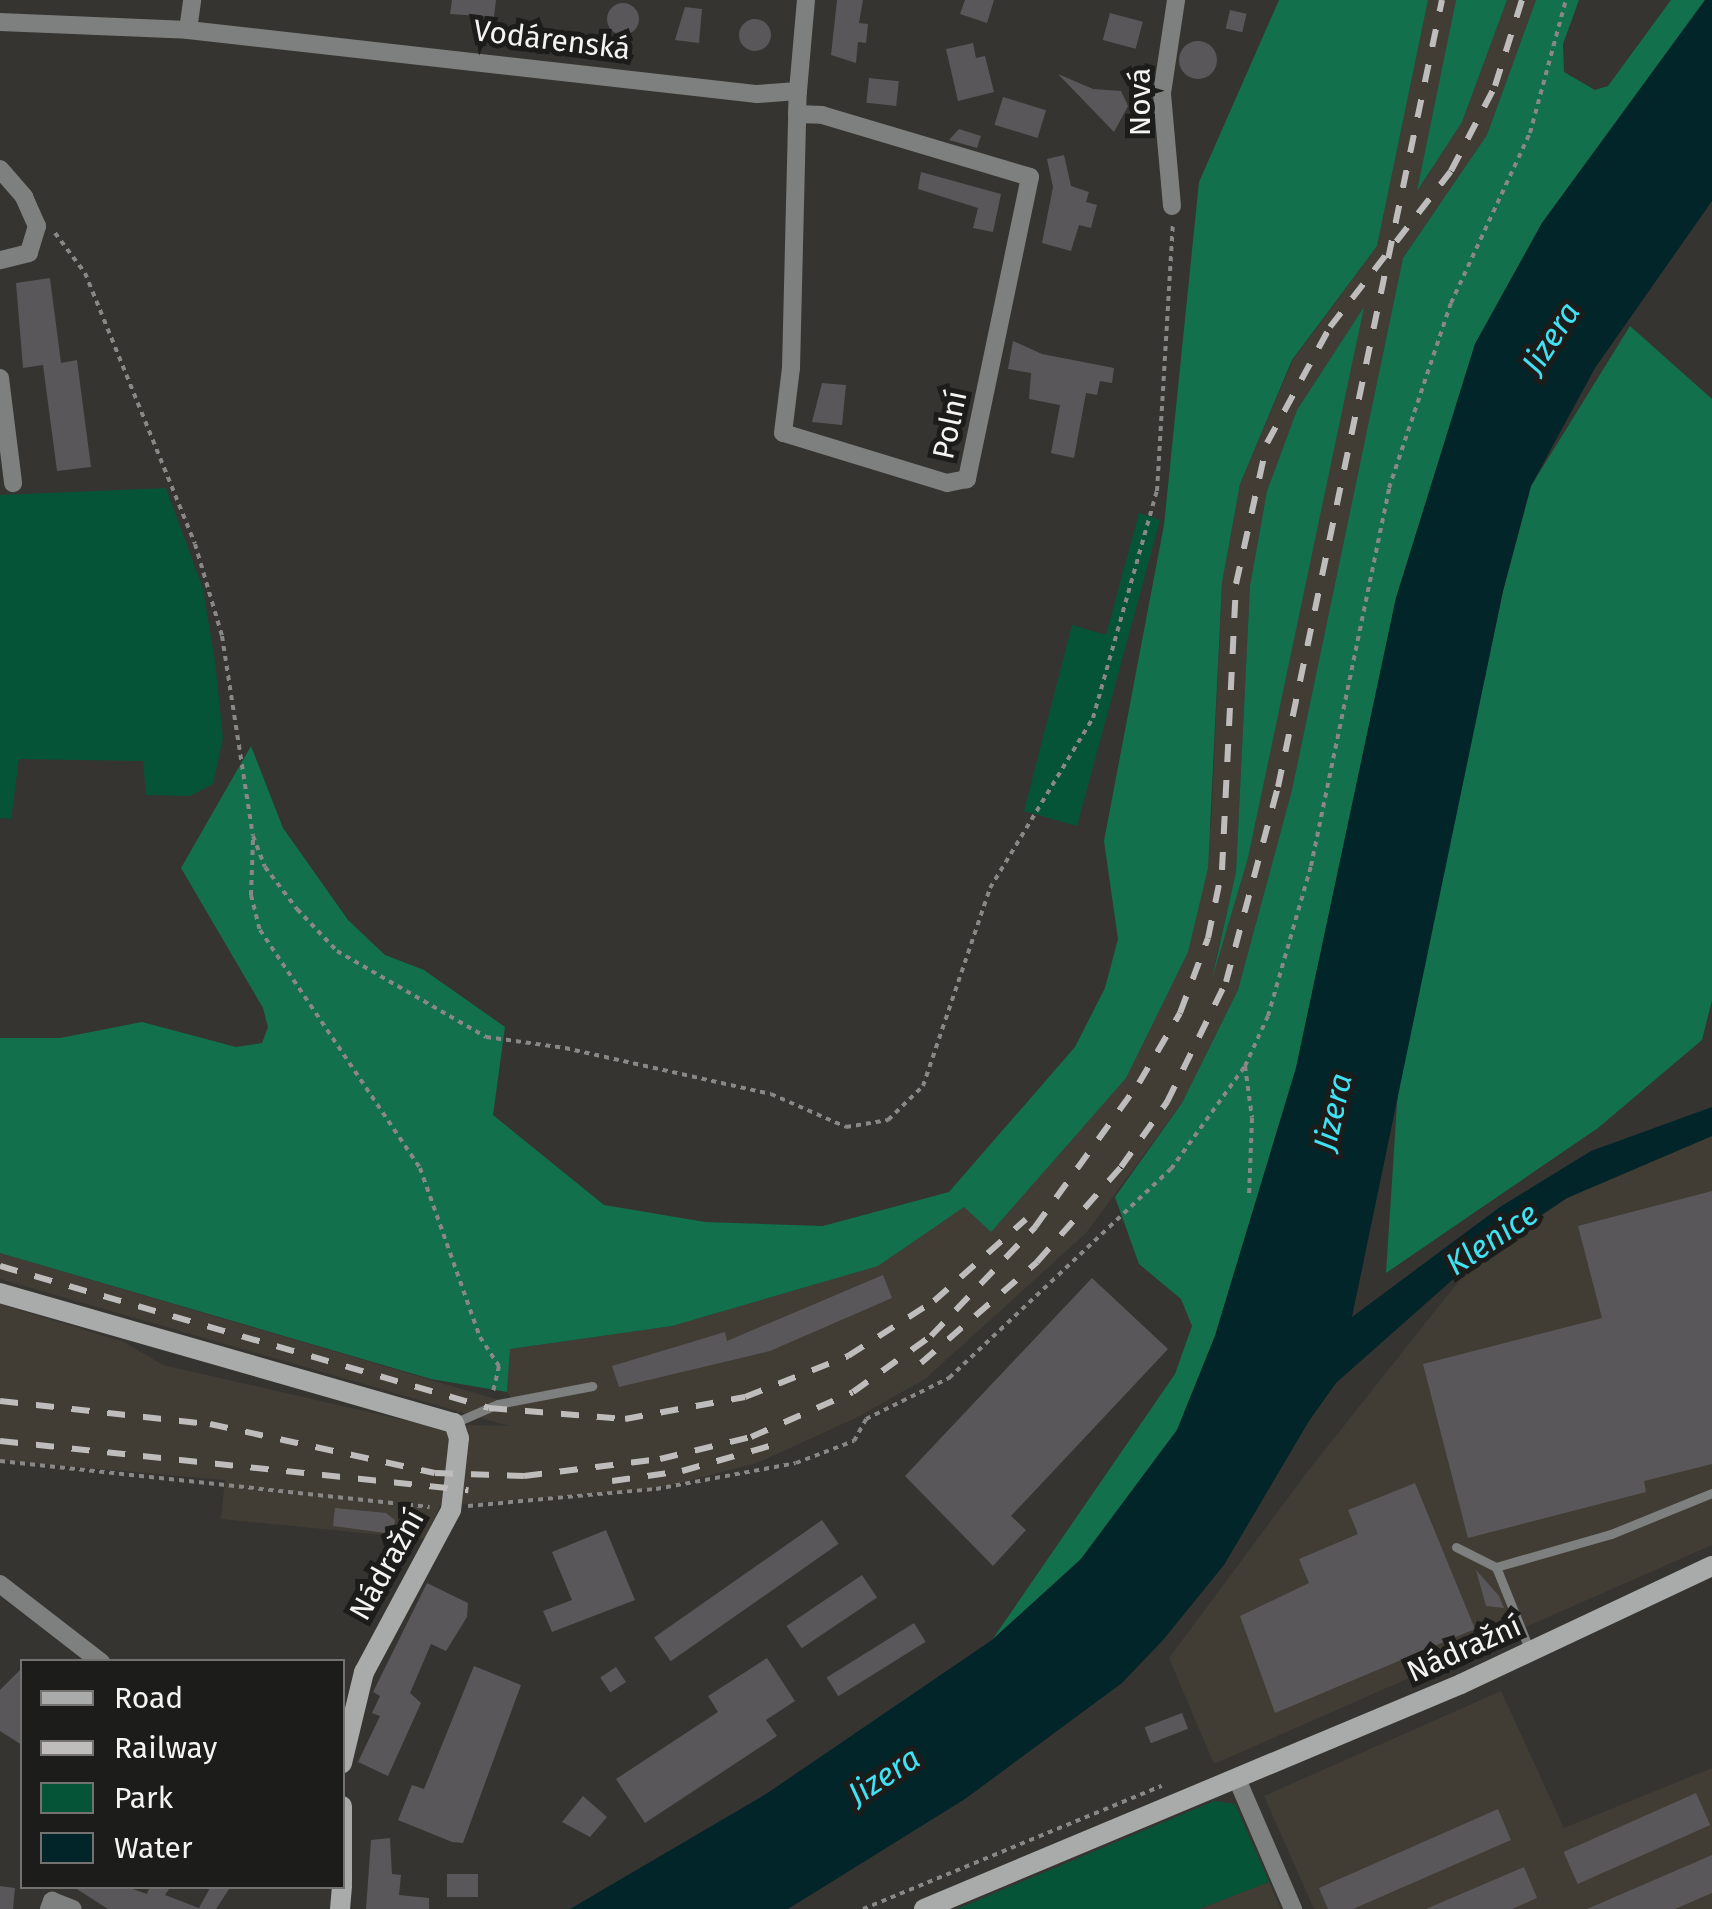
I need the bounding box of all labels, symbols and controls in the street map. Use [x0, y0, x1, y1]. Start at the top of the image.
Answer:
street label: Vodárenská [472, 13, 632, 67]
street label: Nová [1122, 68, 1158, 136]
water label: Jizera [1514, 295, 1588, 381]
street label: Polní [925, 388, 975, 462]
water label: Jizera [1306, 1070, 1360, 1154]
water label: Klenice [1439, 1194, 1545, 1284]
street label: Nádražní [342, 1503, 432, 1627]
street label: Nádražní [1402, 1608, 1526, 1690]
legend [20, 1659, 345, 1889]
text: Road [114, 1680, 183, 1716]
text: Railway [114, 1730, 217, 1766]
water label: Jizera [841, 1739, 927, 1813]
text: Park [114, 1780, 173, 1816]
text: Water [114, 1830, 193, 1866]

